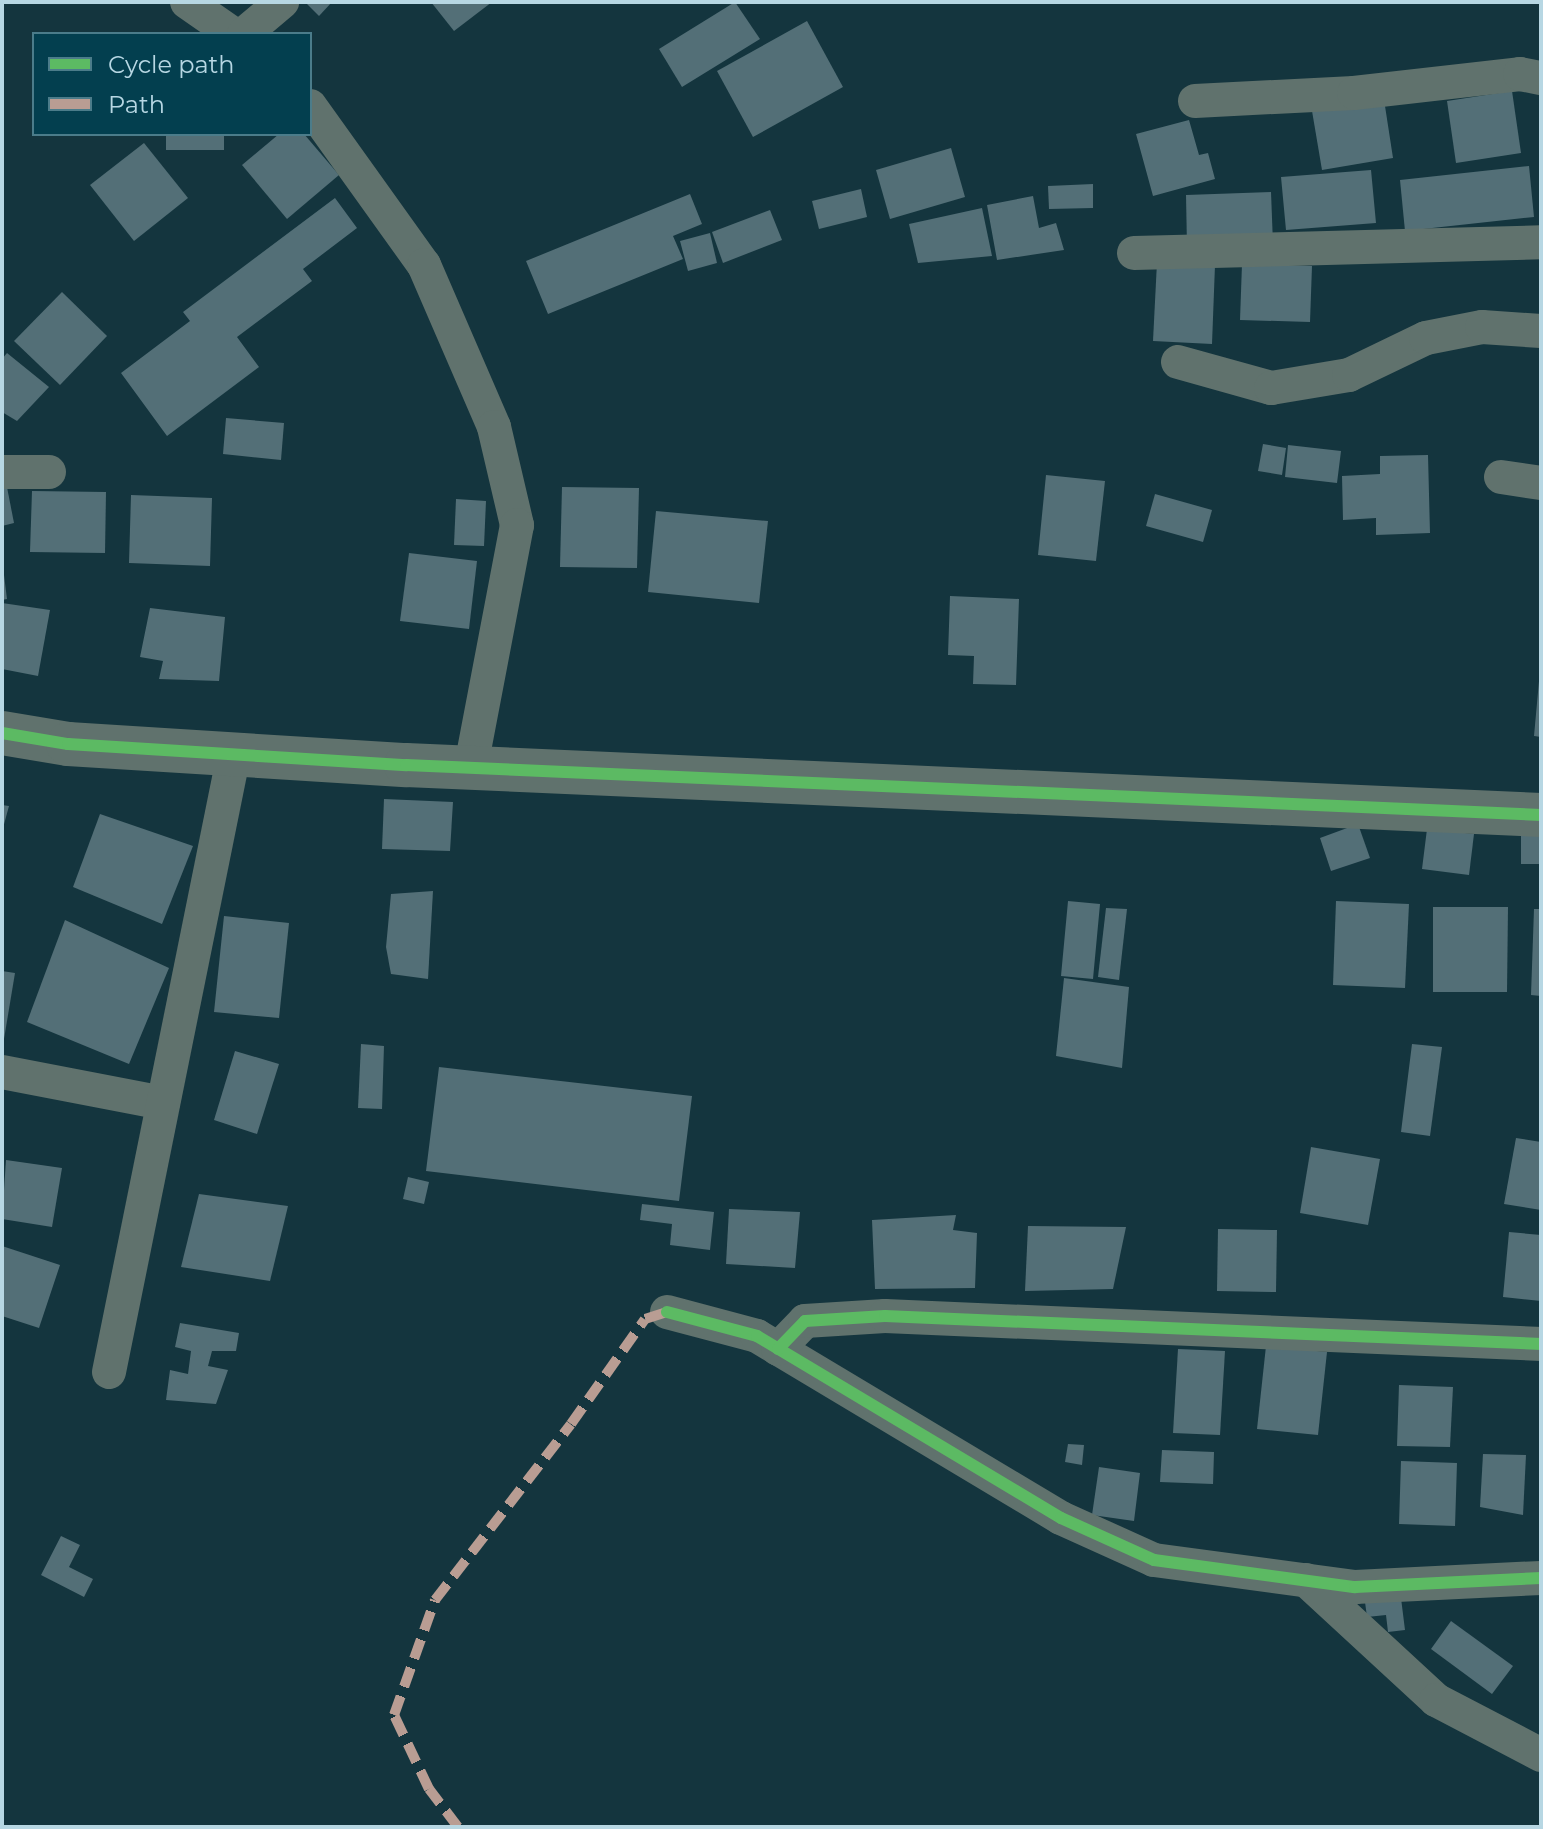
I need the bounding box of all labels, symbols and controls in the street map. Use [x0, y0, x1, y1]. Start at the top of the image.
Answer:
legend [32, 32, 312, 136]
text: Cycle path [108, 50, 235, 79]
text: Path [108, 90, 165, 119]

